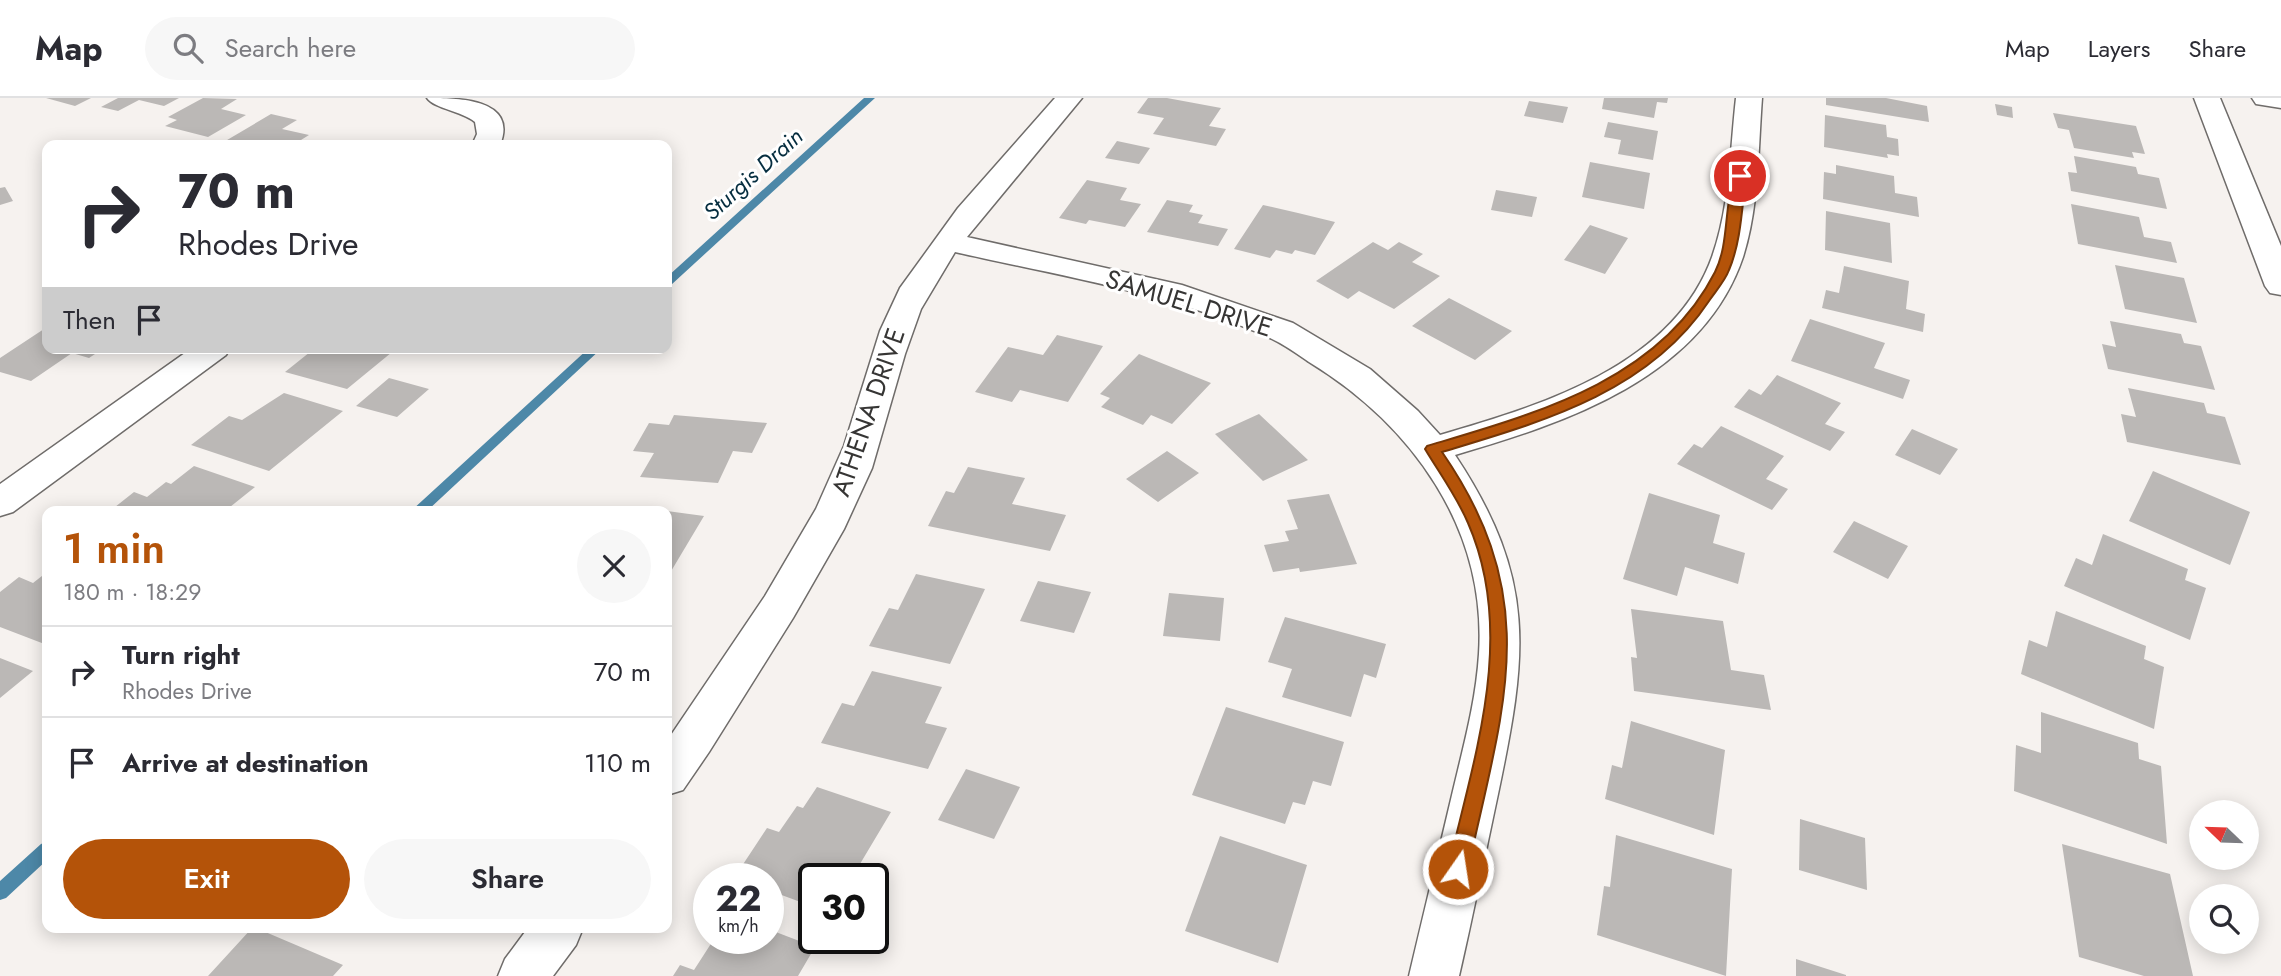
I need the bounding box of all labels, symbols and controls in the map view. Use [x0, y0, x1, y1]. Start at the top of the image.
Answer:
search box [145, 17, 635, 80]
text: Map [35, 25, 103, 72]
icon: search [169, 29, 207, 67]
text: Search here [225, 29, 356, 67]
text: Map [2005, 31, 2050, 66]
text: Layers [2088, 31, 2150, 66]
text: Share [2188, 31, 2246, 66]
water label: Sturgis Drain [696, 120, 810, 228]
pin [1710, 146, 1770, 206]
text: 70 m [178, 156, 295, 226]
icon: arrive [1721, 157, 1759, 195]
icon: right [63, 168, 154, 259]
text: Rhodes Drive [178, 221, 359, 267]
street label: SAMUEL DRIVE [1101, 260, 1277, 346]
text: Then [63, 301, 116, 339]
icon: arrive [130, 301, 168, 339]
street label: ATHENA DRIVE [821, 323, 915, 501]
text: 1 min [63, 518, 165, 579]
button: close [577, 529, 651, 603]
text: 180 m · 18:29 [63, 575, 201, 609]
text: Turn right [122, 636, 240, 674]
icon: right [63, 653, 101, 691]
text: 70 m [594, 653, 651, 691]
text: Rhodes Drive [122, 674, 252, 708]
icon: arrive [63, 744, 101, 782]
text: Arrive at destination [122, 744, 369, 782]
text: 110 m [584, 744, 651, 782]
north arrow [2189, 800, 2259, 870]
map controls [2189, 800, 2259, 954]
position arrow [1421, 832, 1495, 906]
button: Exit [63, 839, 350, 919]
button: Share [364, 839, 651, 919]
speed limit sign: 30 [798, 863, 889, 954]
text: 22 [716, 874, 761, 924]
button: search [2189, 884, 2259, 954]
text: km/h [718, 913, 759, 939]

